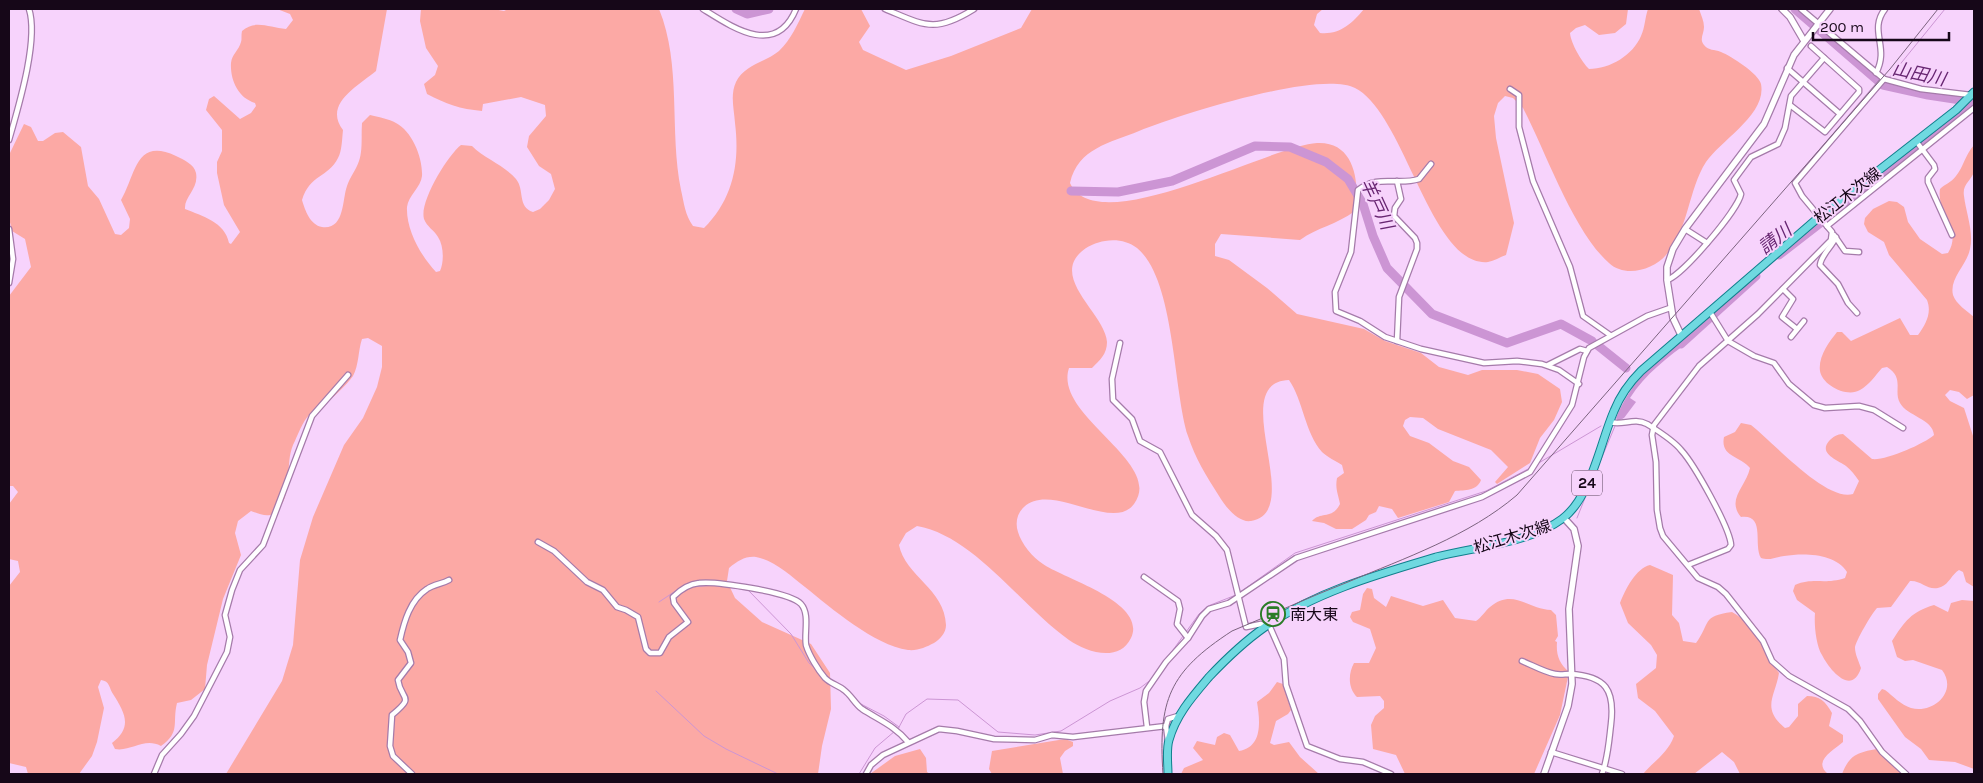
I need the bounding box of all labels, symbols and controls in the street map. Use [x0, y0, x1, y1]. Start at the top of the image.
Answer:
scale bar [1813, 10, 1949, 42]
text: 200 m [1820, 18, 1864, 36]
water label: 山田川 [1890, 58, 1950, 91]
street label: 松江木次線 [1810, 163, 1885, 228]
water label: 羊戸川 [1356, 175, 1399, 235]
water label: 請川 [1754, 218, 1798, 259]
road number: 24 [1572, 470, 1602, 496]
street label: 松江木次線 [1471, 516, 1553, 557]
station icon: 南大東 [1260, 601, 1286, 627]
place label: 南大東 [1290, 605, 1338, 624]

